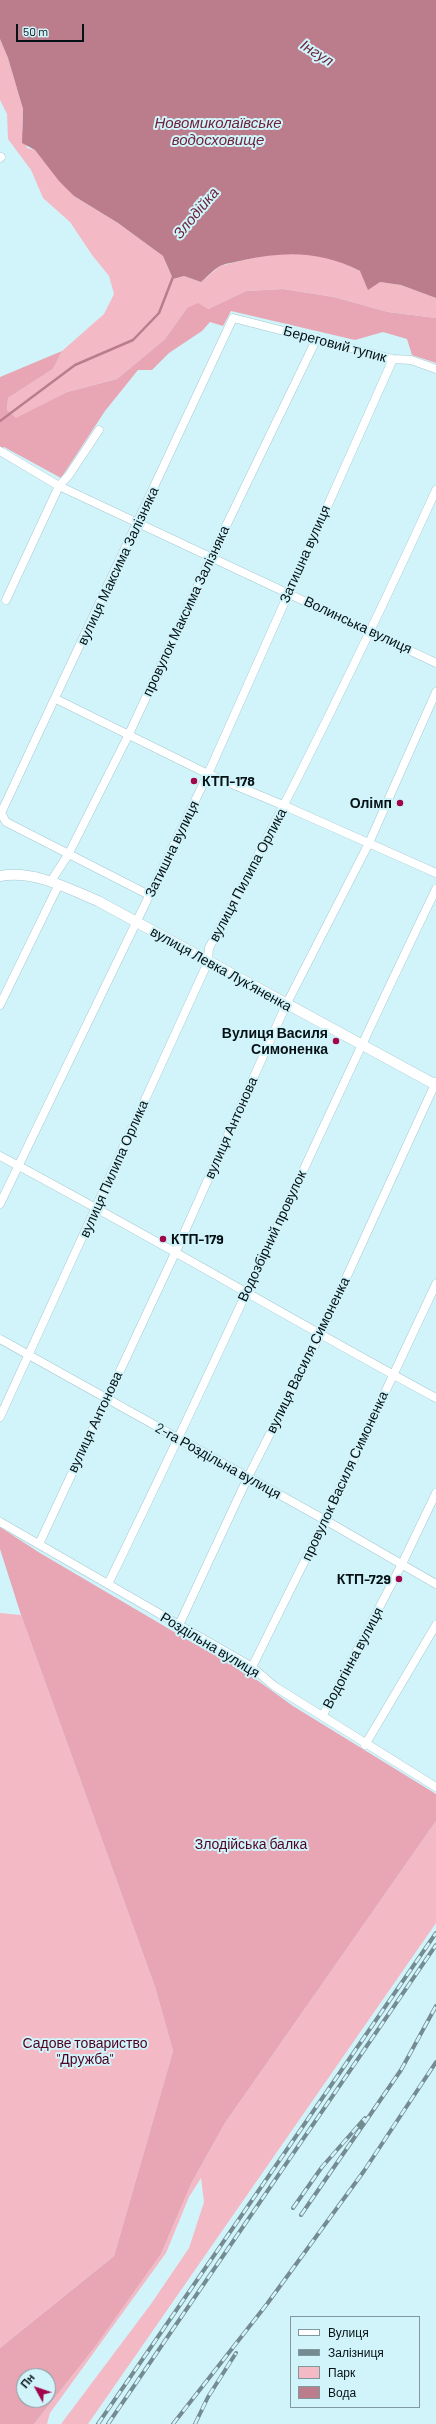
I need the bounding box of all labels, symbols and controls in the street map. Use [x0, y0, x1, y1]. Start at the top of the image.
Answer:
scale bar [18, 16, 86, 42]
text: 50 m [23, 24, 48, 38]
water label: Інгул [297, 36, 337, 70]
water label: Новомиколаївське водосховище [154, 114, 282, 149]
water label: Злодійка [169, 184, 223, 242]
street label: Береговий тупик [282, 322, 388, 366]
street label: вулиця Максима Залізняка [74, 484, 162, 648]
street label: Затишна вулиця [276, 503, 334, 605]
street label: провулок Максима Залізняка [139, 523, 233, 699]
street label: Волинська вулиця [301, 593, 415, 657]
place label: КТП-178 [202, 773, 255, 789]
marker: КТП-178 [189, 776, 199, 786]
place label: Олімп [350, 795, 392, 811]
street label: Затишна вулиця [141, 798, 203, 900]
marker: Олімп [395, 798, 405, 808]
street label: вулиця Пилипа Орлика [206, 805, 290, 945]
street label: вулиця Левка Лукʼяненка [147, 923, 295, 1015]
place label: Вулиця Василя Симоненка [222, 1025, 328, 1058]
marker: Вулиця Василя Симоненка [331, 1036, 341, 1046]
street label: вулиця Антонова [201, 1074, 261, 1182]
street label: вулиця Пилипа Орлика [76, 1098, 152, 1240]
street label: Водозбірний провулок [234, 1168, 310, 1304]
place label: КТП-179 [171, 1231, 224, 1247]
marker: КТП-179 [158, 1234, 168, 1244]
street label: вулиця Василя Симоненка [263, 1274, 353, 1436]
street label: вулиця Антонова [64, 1369, 126, 1475]
street label: провулок Василя Симоненка [298, 1388, 392, 1564]
street label: 2-га Роздільна вулиця [152, 1419, 284, 1503]
place label: КТП-729 [337, 1571, 391, 1587]
marker: КТП-729 [394, 1574, 404, 1584]
street label: Водогінна вулиця [319, 1604, 387, 1712]
street label: Роздільна вулиця [157, 1609, 263, 1681]
park label: Злодійська балка [195, 1836, 307, 1852]
park label: Садове товариство "Дружба" [22, 2035, 148, 2068]
legend [290, 2316, 420, 2408]
text: Вулиця [328, 2325, 369, 2339]
text: Залізниця [328, 2345, 384, 2359]
text: Парк [328, 2365, 355, 2379]
north arrow [16, 2368, 56, 2408]
text: Пн [18, 2371, 37, 2390]
text: Вода [328, 2385, 356, 2399]

